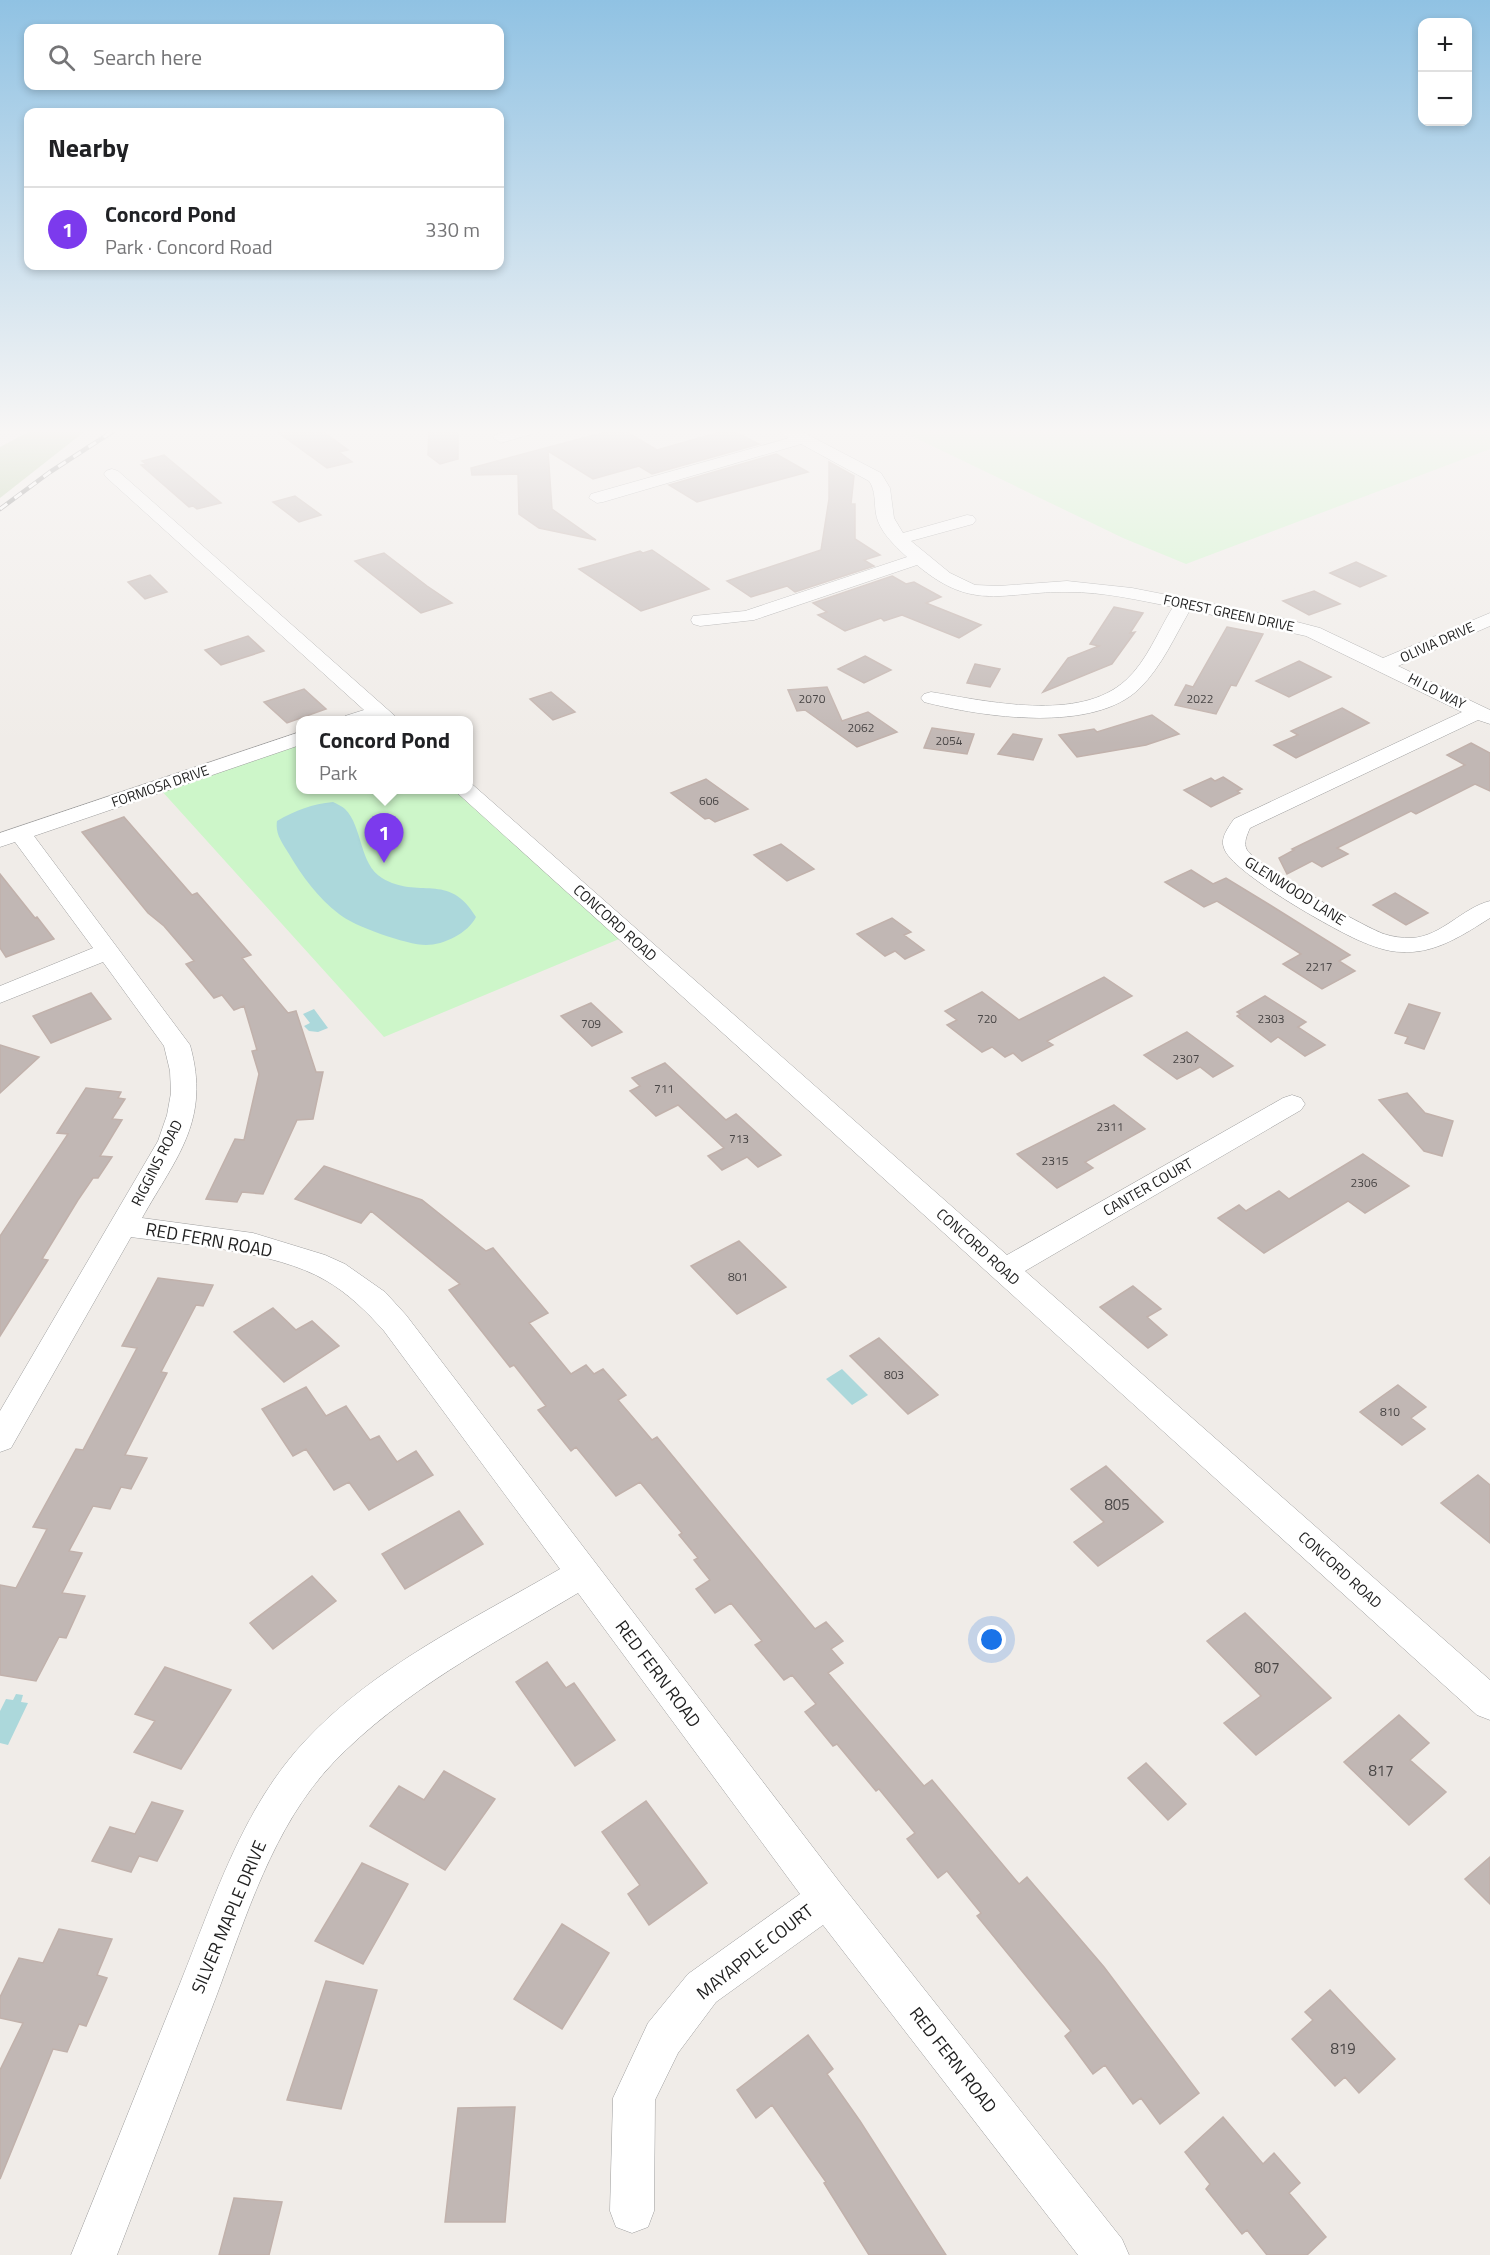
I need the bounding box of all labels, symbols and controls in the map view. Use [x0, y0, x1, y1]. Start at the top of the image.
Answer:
map controls [1418, 18, 1472, 126]
button: + [1418, 18, 1472, 72]
search box [24, 24, 504, 90]
text: Search here [93, 40, 202, 74]
icon: search [45, 41, 78, 74]
button: − [1418, 72, 1472, 126]
text: Nearby [48, 128, 129, 167]
text: Concord Pond [105, 197, 236, 231]
text: 1 [62, 214, 73, 245]
text: 330 m [425, 214, 480, 245]
text: Park · Concord Road [105, 231, 273, 262]
street label: FOREST GREEN DRIVE [1162, 588, 1297, 637]
street label: OLIVIA DRIVE [1396, 616, 1478, 667]
street label: HI LO WAY [1405, 667, 1470, 714]
house number: 2070 [799, 689, 826, 708]
house number: 2022 [1187, 689, 1213, 708]
popup [296, 716, 473, 794]
house number: 2062 [848, 718, 874, 737]
text: Concord Pond [319, 723, 450, 757]
house number: 2054 [936, 731, 963, 750]
text: Park [319, 757, 357, 788]
street label: FORMOSA DRIVE [108, 759, 212, 812]
house number: 606 [699, 791, 719, 810]
pin: 1 [364, 814, 404, 863]
street label: GLENWOOD LANE [1240, 850, 1350, 931]
street label: CONCORD ROAD [568, 879, 662, 967]
house number: 2217 [1306, 957, 1332, 976]
house number: 720 [977, 1009, 997, 1028]
house number: 2303 [1258, 1009, 1284, 1028]
house number: 709 [581, 1014, 601, 1033]
house number: 2307 [1173, 1049, 1199, 1068]
house number: 711 [654, 1079, 674, 1098]
street label: RIGGINS ROAD [125, 1116, 188, 1210]
house number: 2311 [1097, 1117, 1123, 1136]
house number: 713 [729, 1129, 749, 1148]
house number: 2315 [1042, 1151, 1069, 1170]
street label: CANTER COURT [1098, 1151, 1197, 1222]
house number: 2306 [1351, 1173, 1378, 1192]
street label: CONCORD ROAD [931, 1203, 1025, 1291]
street label: RED FERN ROAD [144, 1215, 275, 1264]
house number: 801 [728, 1267, 748, 1286]
house number: 803 [884, 1365, 904, 1384]
house number: 810 [1380, 1402, 1400, 1421]
house number: 805 [1104, 1493, 1130, 1516]
street label: CONCORD ROAD [1293, 1526, 1387, 1614]
street label: RED FERN ROAD [609, 1614, 708, 1733]
your location [977, 1625, 1006, 1654]
house number: 807 [1254, 1656, 1280, 1679]
house number: 817 [1368, 1759, 1394, 1782]
street label: SILVER MAPLE DRIVE [184, 1836, 273, 1997]
street label: MAYAPPLE COURT [690, 1897, 819, 2006]
street label: RED FERN ROAD [903, 2001, 1004, 2119]
house number: 819 [1330, 2037, 1356, 2060]

